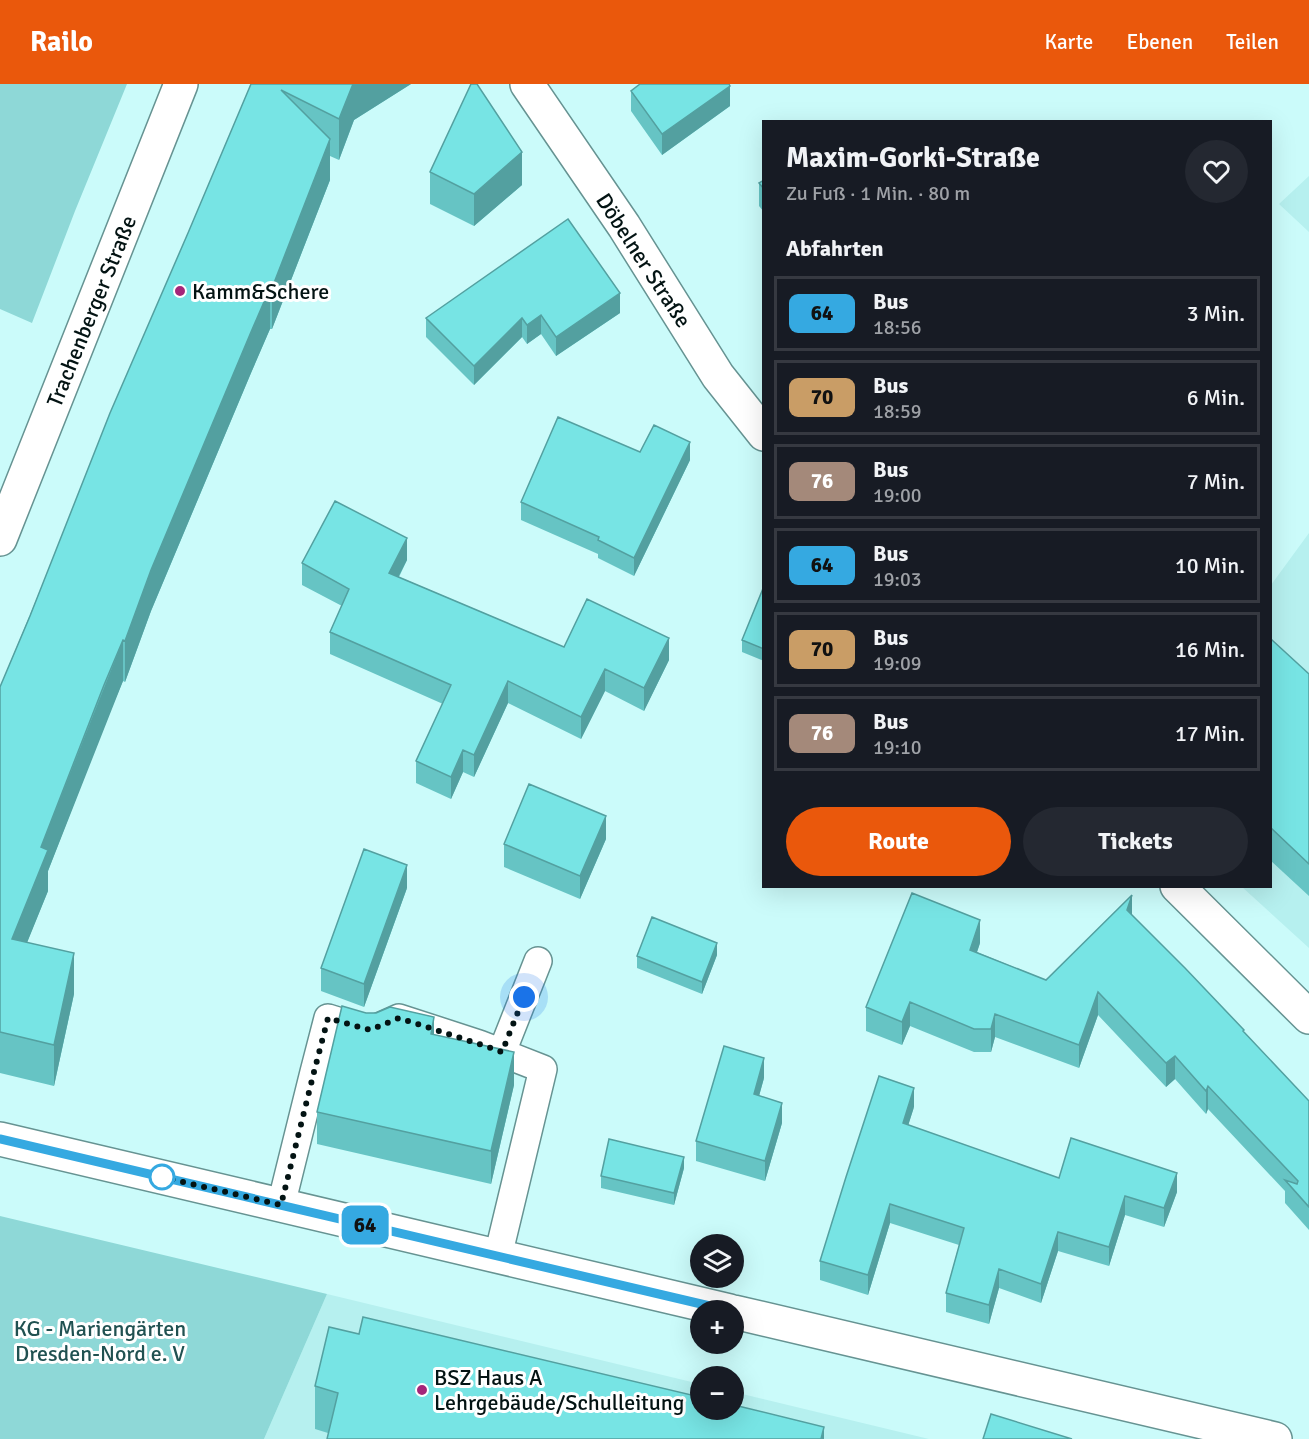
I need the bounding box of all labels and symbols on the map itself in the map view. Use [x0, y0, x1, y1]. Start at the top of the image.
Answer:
street label: Döbelner Straße [590, 188, 697, 332]
street label: Trachenberger Straße [41, 212, 142, 411]
place label: Kamm&Schere [192, 278, 329, 305]
marker: Kamm&Schere [173, 284, 187, 298]
your location [509, 982, 539, 1012]
unlabelled marker [149, 1164, 175, 1190]
line badge: 64 [338, 1206, 392, 1244]
park label: KG - Mariengärten Dresden-Nord e. V [14, 1315, 186, 1367]
place label: BSZ Haus A Lehrgebäude/Schulleitung [434, 1364, 684, 1416]
marker: BSZ Haus A Lehrgebäude/Schulleitung [415, 1383, 429, 1397]

